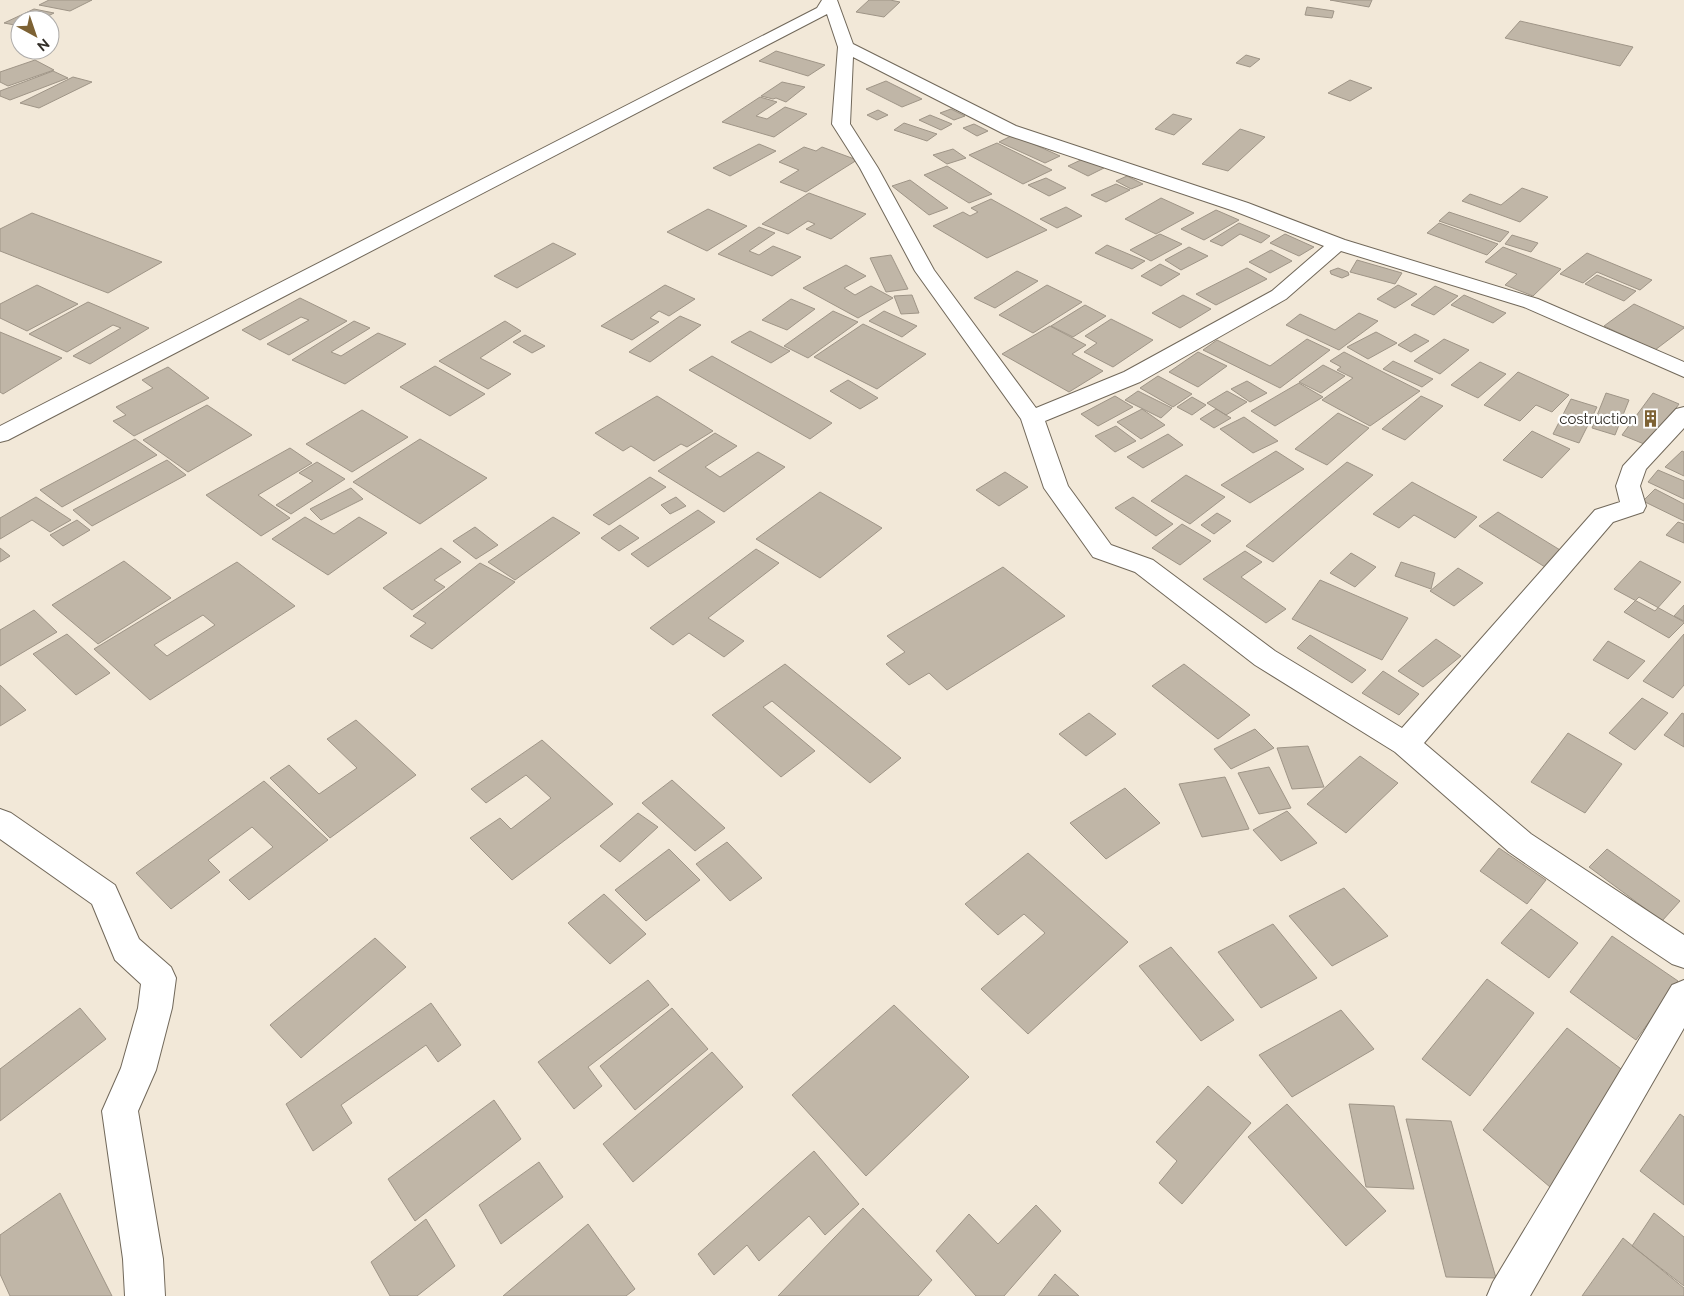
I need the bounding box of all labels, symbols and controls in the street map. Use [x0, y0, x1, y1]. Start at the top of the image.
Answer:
north arrow [10, 10, 60, 60]
text: N [34, 35, 53, 55]
building icon: costruction [1641, 409, 1661, 429]
place label: costruction [1559, 410, 1637, 428]

